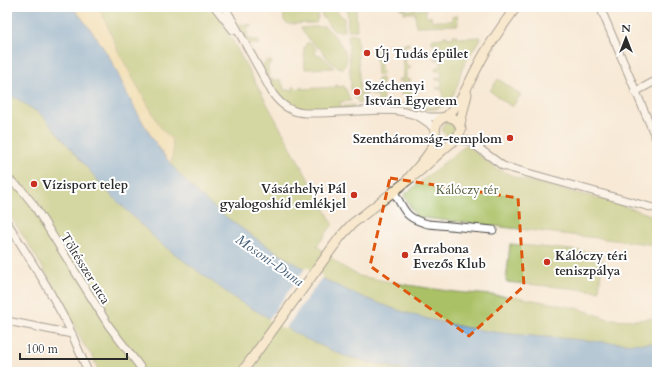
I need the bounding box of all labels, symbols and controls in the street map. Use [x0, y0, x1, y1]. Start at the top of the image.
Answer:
north arrow [606, 18, 646, 58]
text: N [621, 21, 631, 36]
place label: Új Tudás épület [375, 45, 468, 63]
marker: Új Tudás épület [362, 48, 372, 58]
place label: Széchenyi István Egyetem [365, 77, 457, 110]
marker: Széchenyi István Egyetem [352, 87, 362, 97]
place label: Szentháromság-templom [353, 130, 502, 148]
marker: Szentháromság-templom [505, 133, 515, 143]
place label: Vízisport telep [42, 176, 128, 194]
marker: Vízisport telep [29, 179, 39, 189]
place label: Vásárhelyi Pál gyalogoshíd emlékjel [220, 180, 346, 213]
park label: Kálóczy tér [436, 181, 498, 199]
marker: Vásárhelyi Pál gyalogoshíd emlékjel [349, 190, 359, 200]
street label: Töltésszer utca [56, 229, 115, 308]
water label: Mosoni-Duna [232, 230, 307, 291]
place label: Arrabona Evezős Klub [413, 240, 486, 273]
place label: Kálóczy téri teniszpálya [555, 247, 627, 280]
marker: Arrabona Evezős Klub [400, 250, 410, 260]
marker: Kálóczy téri teniszpálya [542, 257, 552, 267]
scale bar [20, 335, 127, 361]
text: 100 m [26, 341, 59, 357]

